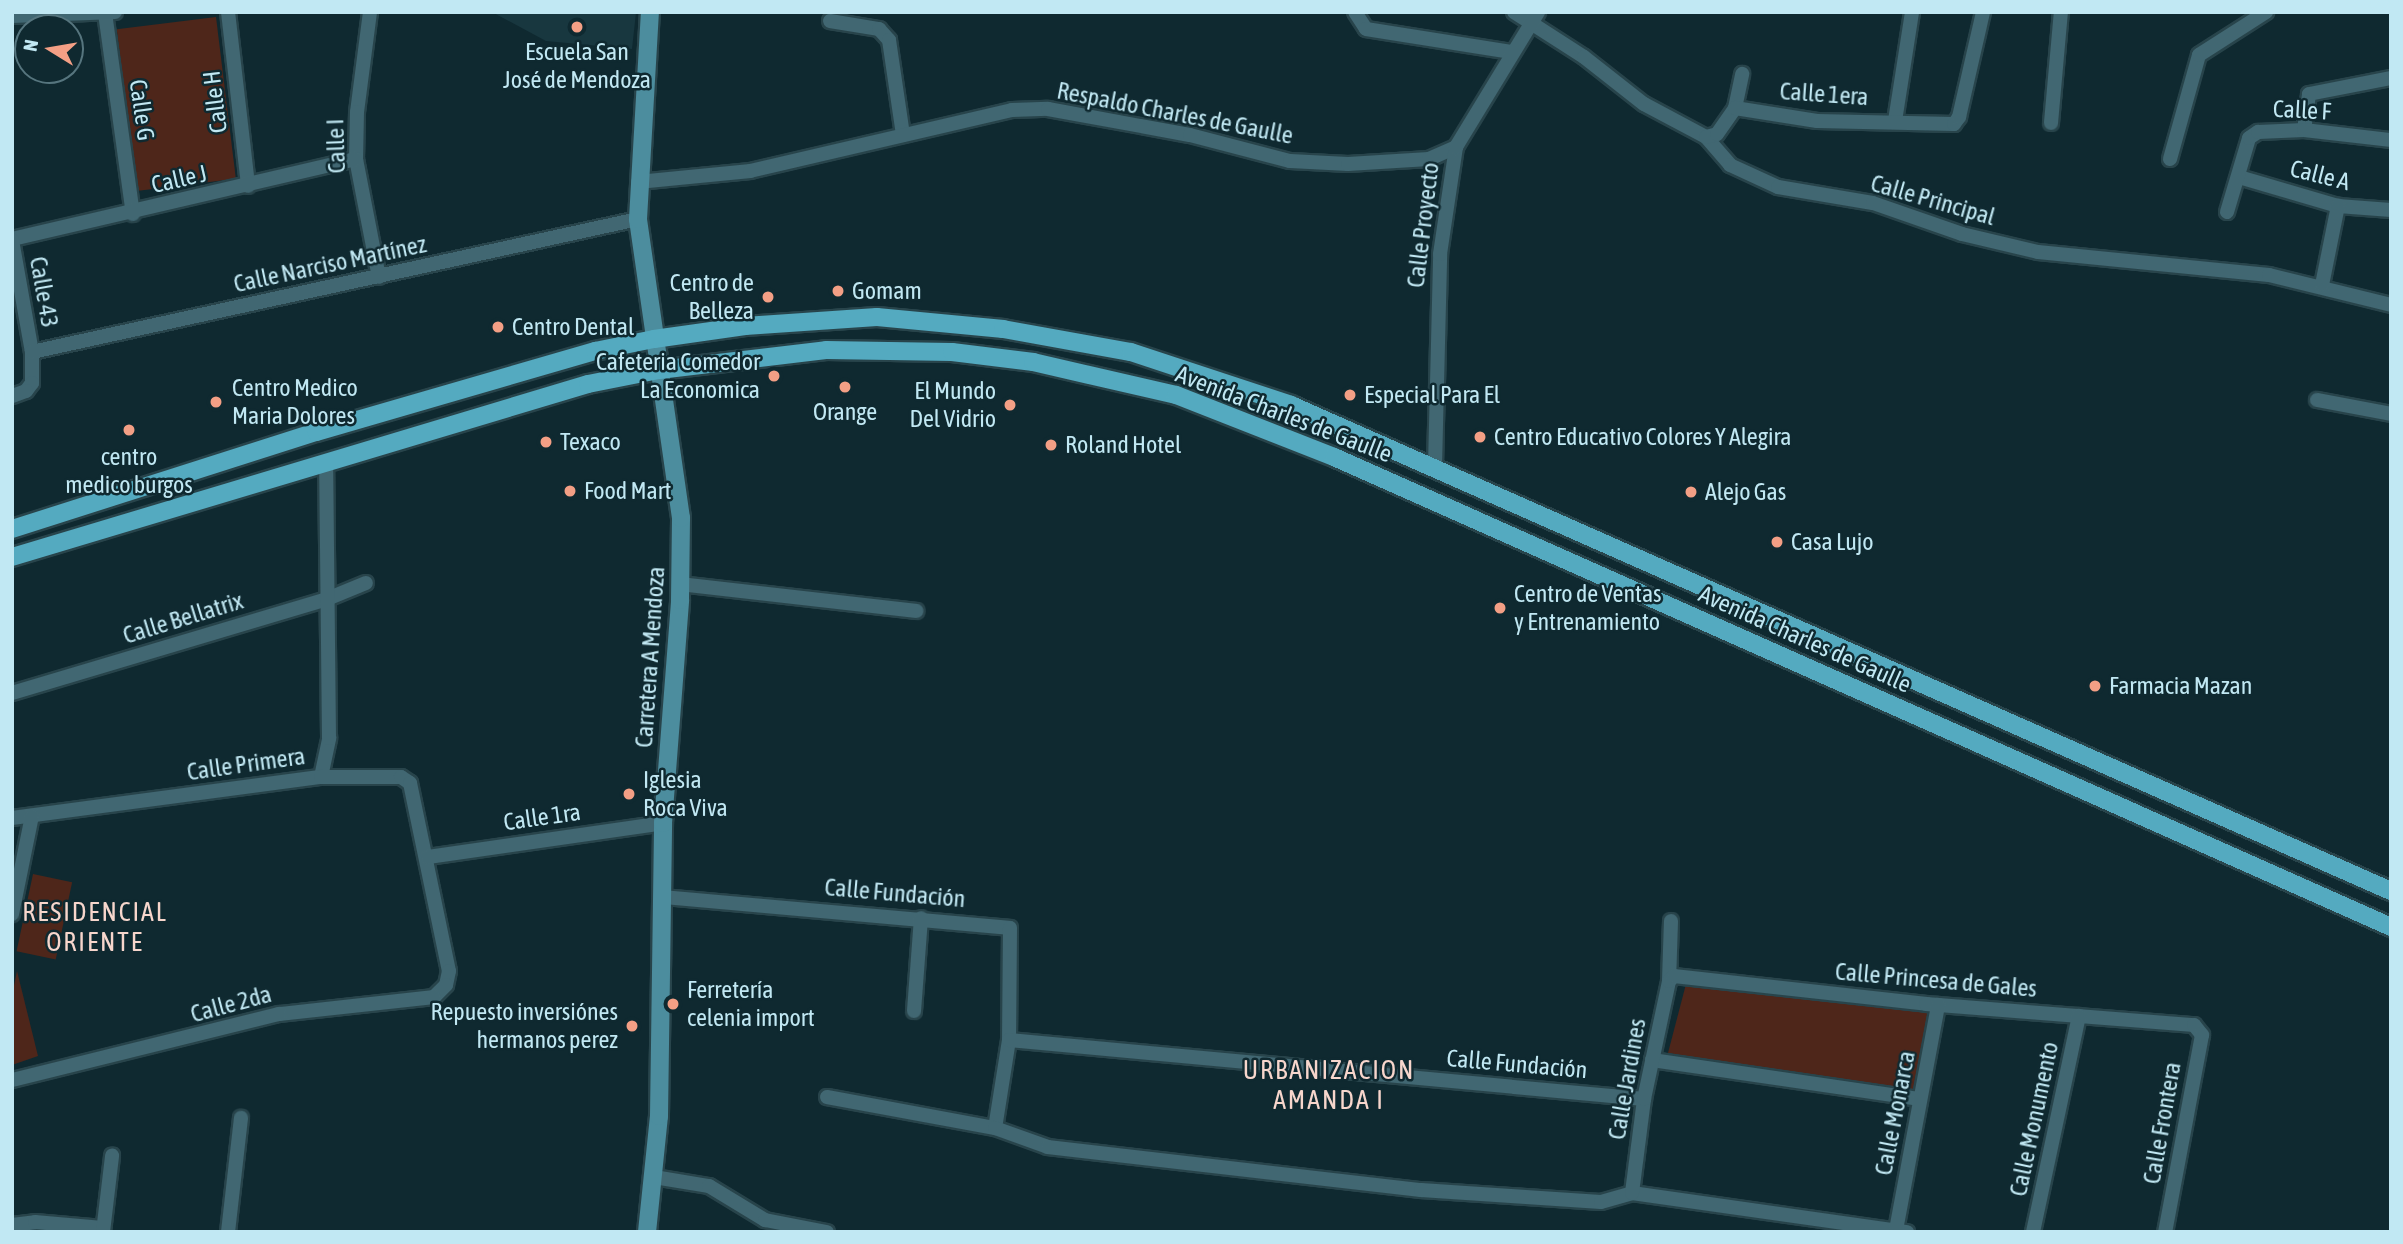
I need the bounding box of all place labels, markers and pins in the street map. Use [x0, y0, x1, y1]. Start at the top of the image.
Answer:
marker: Escuela San José de Mendoza [569, 19, 585, 35]
place label: Escuela San José de Mendoza [503, 38, 651, 94]
place label: Centro de Belleza [670, 269, 754, 325]
place label: Gomam [852, 277, 922, 305]
marker: Gomam [830, 283, 846, 299]
marker: Centro de Belleza [760, 289, 776, 305]
place label: Centro Dental [512, 313, 634, 341]
marker: Centro Dental [490, 319, 506, 335]
place label: Cafeteria Comedor La Economica [596, 348, 760, 404]
marker: Cafeteria Comedor La Economica [766, 368, 782, 384]
place label: Centro Medico Maria Dolores [232, 374, 358, 430]
place label: El Mundo Del Vidrio [909, 377, 996, 433]
marker: Orange [837, 379, 853, 395]
place label: Especial Para El [1364, 381, 1500, 409]
marker: Especial Para El [1342, 387, 1358, 403]
marker: Centro Medico Maria Dolores [206, 392, 226, 412]
marker: El Mundo Del Vidrio [1002, 397, 1018, 413]
place label: Orange [813, 398, 877, 426]
marker: centro medico burgos [119, 420, 139, 440]
place label: Centro Educativo Colores Y Alegira [1494, 423, 1791, 451]
place label: Texaco [560, 428, 621, 456]
marker: Centro Educativo Colores Y Alegira [1472, 429, 1488, 445]
place label: Roland Hotel [1065, 431, 1181, 459]
marker: Texaco [538, 434, 554, 450]
marker: Roland Hotel [1043, 437, 1059, 453]
place label: centro medico burgos [65, 443, 193, 499]
place label: Food Mart [584, 477, 671, 505]
place label: Alejo Gas [1705, 478, 1786, 506]
marker: Food Mart [562, 483, 578, 499]
marker: Alejo Gas [1683, 484, 1699, 500]
place label: Casa Lujo [1791, 528, 1874, 556]
marker: Casa Lujo [1769, 534, 1785, 550]
place label: Centro de Ventas y Entrenamiento [1514, 580, 1662, 636]
marker: Centro de Ventas y Entrenamiento [1492, 600, 1508, 616]
place label: Farmacia Mazan [2109, 672, 2252, 700]
marker: Farmacia Mazan [2087, 678, 2103, 694]
place label: Iglesia Roca Viva [643, 766, 728, 822]
marker: Iglesia Roca Viva [621, 786, 637, 802]
place label: Ferretería celenia import [687, 976, 815, 1032]
marker: Ferretería celenia import [665, 996, 681, 1012]
place label: Repuesto inversiónes hermanos perez [430, 998, 618, 1054]
marker: Repuesto inversiónes hermanos perez [624, 1018, 640, 1034]

